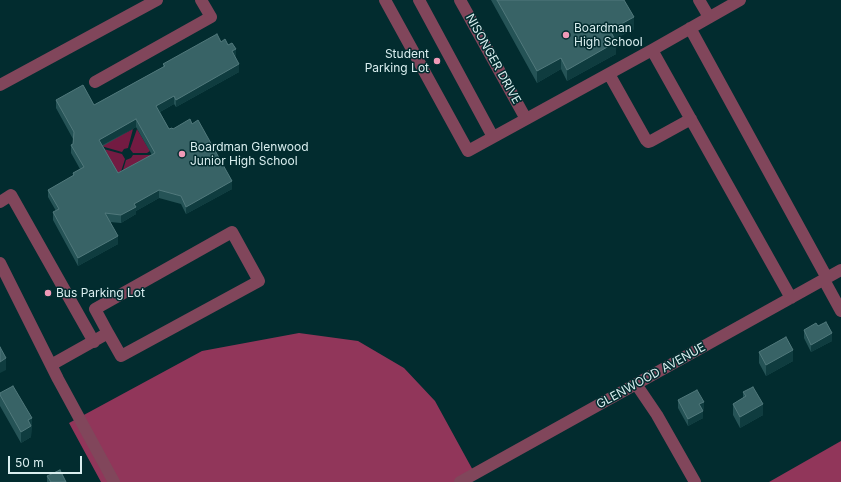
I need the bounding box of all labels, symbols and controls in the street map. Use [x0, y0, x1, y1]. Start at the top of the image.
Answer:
street label: NISONGER DRIVE [462, 12, 524, 106]
place label: Boardman High School [574, 21, 643, 49]
marker: Boardman High School [561, 30, 571, 40]
place label: Student Parking Lot [365, 47, 429, 75]
marker: Student Parking Lot [432, 56, 442, 66]
place label: Boardman Glenwood Junior High School [190, 140, 309, 168]
marker: Boardman Glenwood Junior High School [177, 149, 187, 159]
place label: Bus Parking Lot [56, 286, 145, 300]
marker: Bus Parking Lot [43, 288, 53, 298]
street label: GLENWOOD AVENUE [594, 340, 708, 412]
scale bar [10, 448, 84, 474]
text: 50 m [15, 455, 44, 470]

